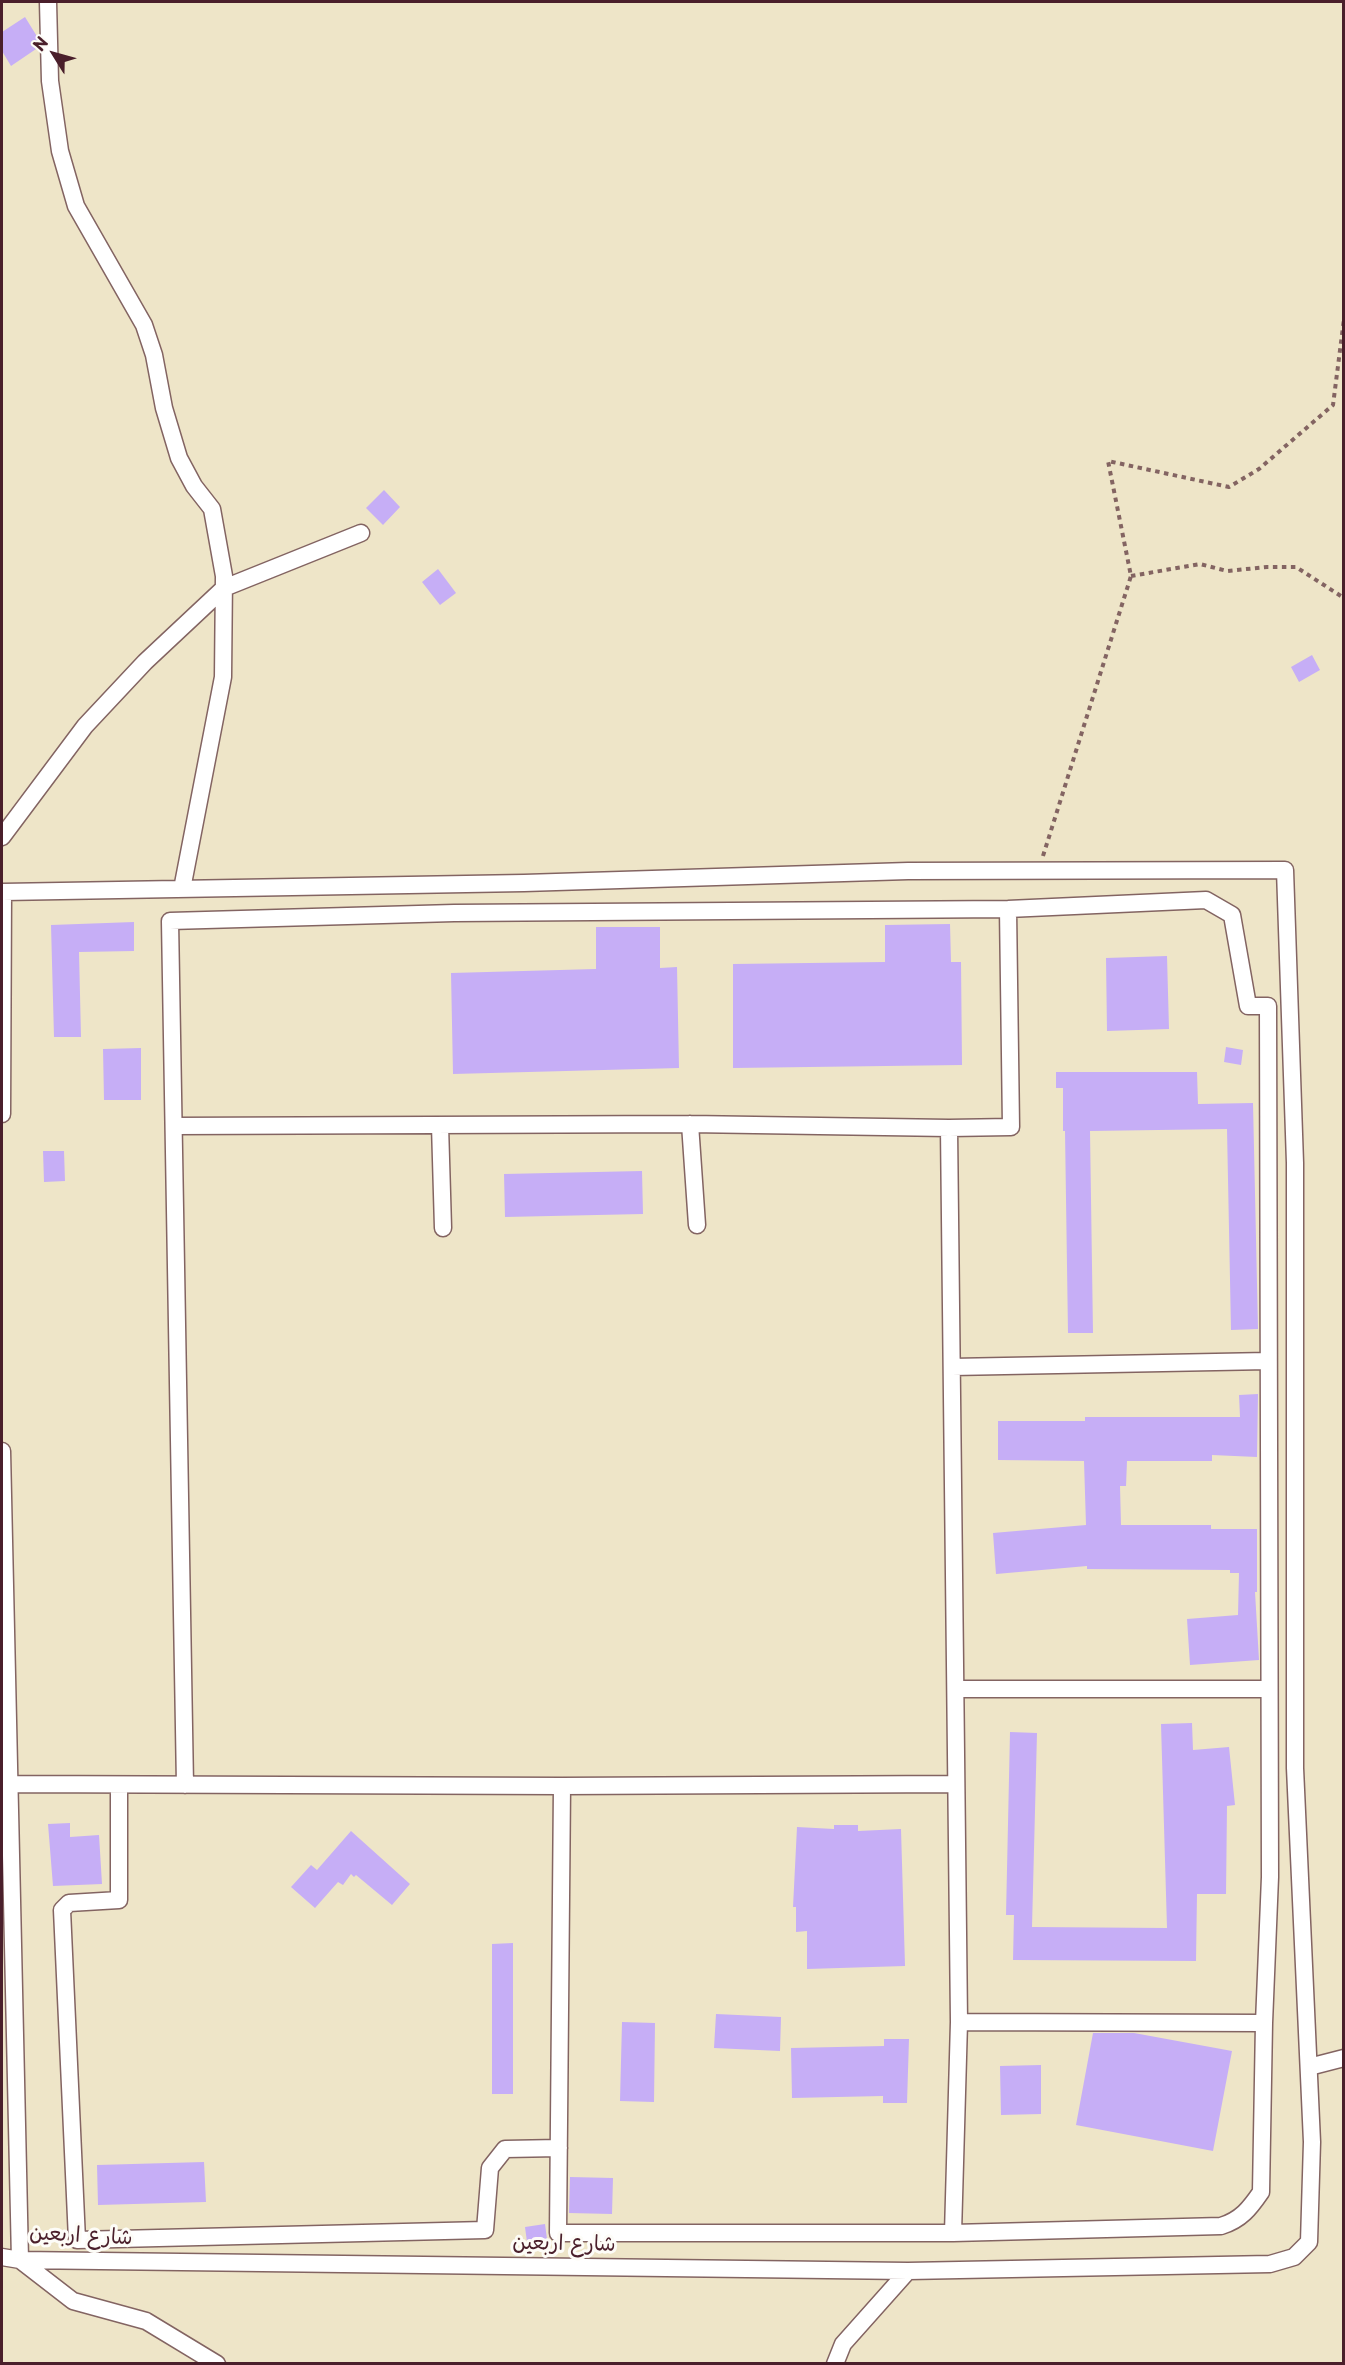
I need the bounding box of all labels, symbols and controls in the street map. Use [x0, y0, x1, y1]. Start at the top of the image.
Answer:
north arrow [24, 24, 84, 84]
text: N [26, 31, 53, 55]
street label: شارع اربعين [29, 2221, 133, 2251]
street label: شارع اربعين [512, 2230, 616, 2258]

